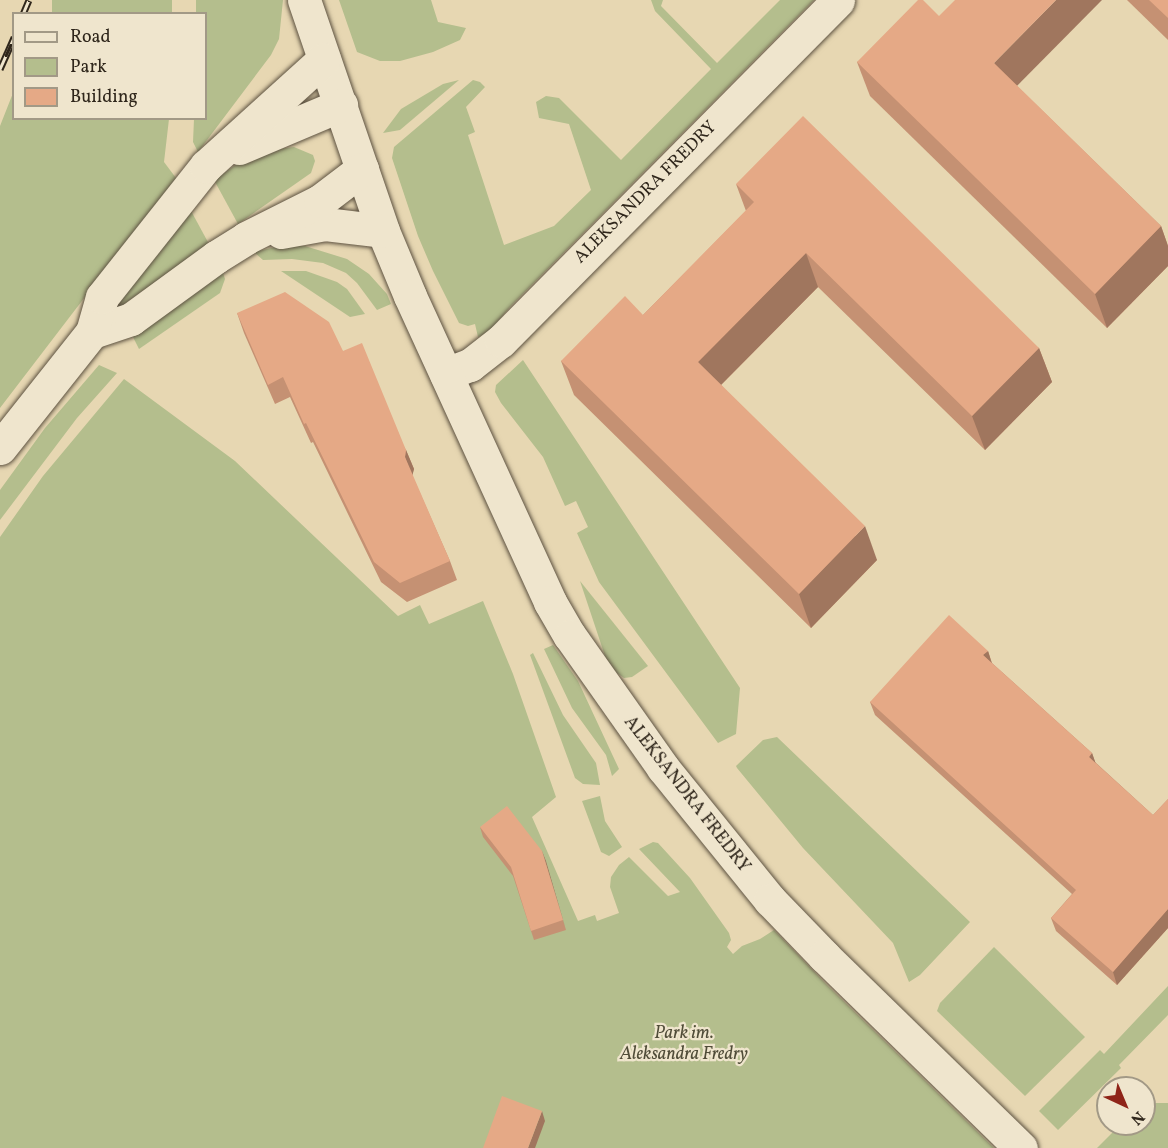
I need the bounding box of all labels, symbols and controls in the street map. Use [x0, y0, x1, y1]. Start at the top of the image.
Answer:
legend [12, 12, 207, 120]
text: Road [70, 25, 111, 50]
text: Park [70, 55, 107, 80]
text: Building [70, 85, 138, 110]
street label: ALEKSANDRA FREDRY [570, 117, 722, 269]
street label: ALEKSANDRA FREDRY [618, 712, 754, 878]
park label: Park im. Aleksandra Fredry [620, 1024, 748, 1066]
north arrow [1096, 1076, 1156, 1136]
text: N [1125, 1106, 1149, 1129]

